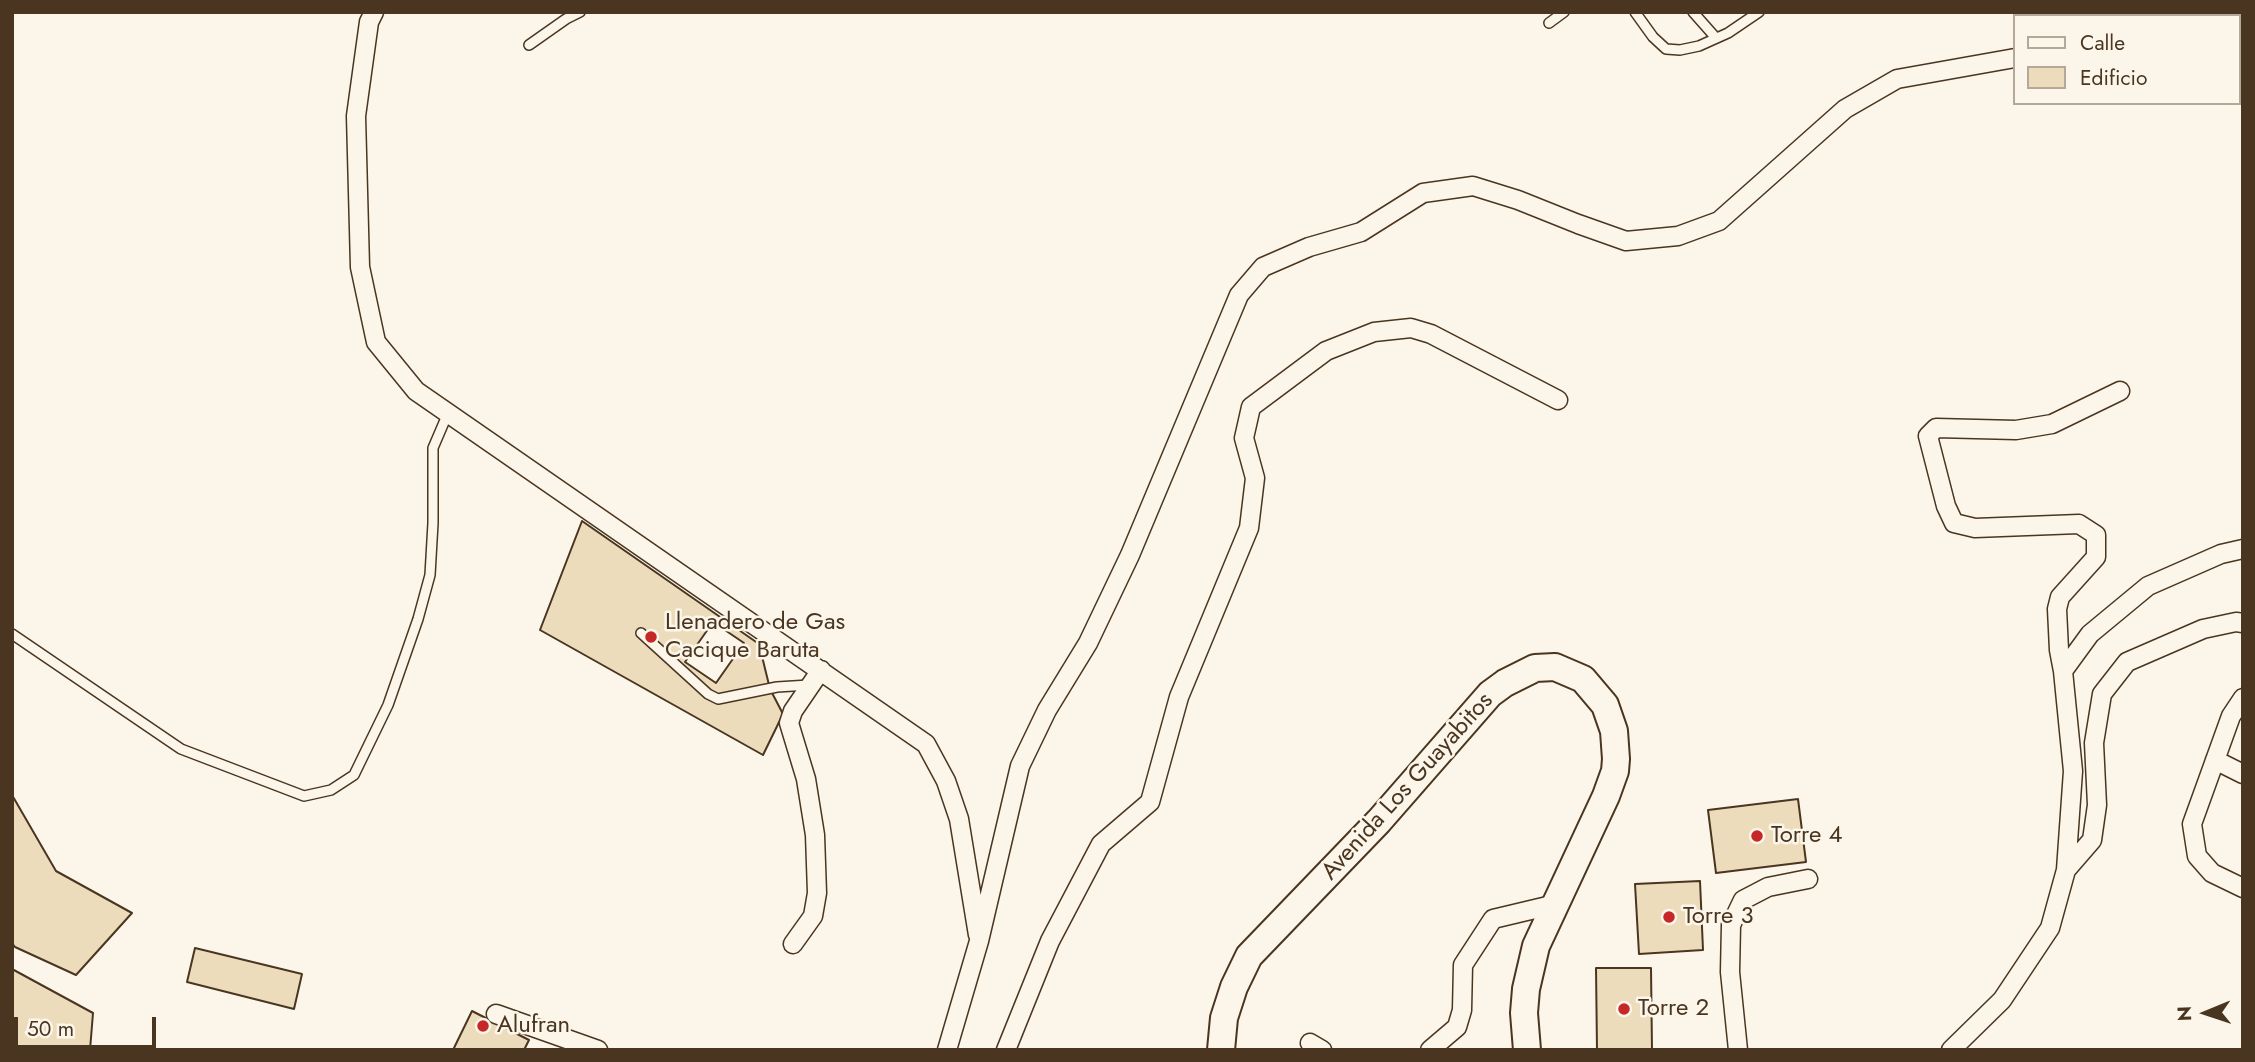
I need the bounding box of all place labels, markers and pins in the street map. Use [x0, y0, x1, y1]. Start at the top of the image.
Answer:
place label: Llenadero de Gas Cacique Baruta [665, 609, 845, 665]
marker: Llenadero de Gas Cacique Baruta [643, 629, 659, 645]
place label: Torre 4 [1771, 822, 1843, 850]
marker: Torre 4 [1749, 828, 1765, 844]
place label: Torre 3 [1683, 903, 1754, 931]
marker: Torre 3 [1661, 909, 1677, 925]
place label: Torre 2 [1638, 995, 1709, 1023]
marker: Torre 2 [1616, 1001, 1632, 1017]
place label: Alufran [497, 1012, 570, 1040]
marker: Alufran [475, 1018, 491, 1034]

